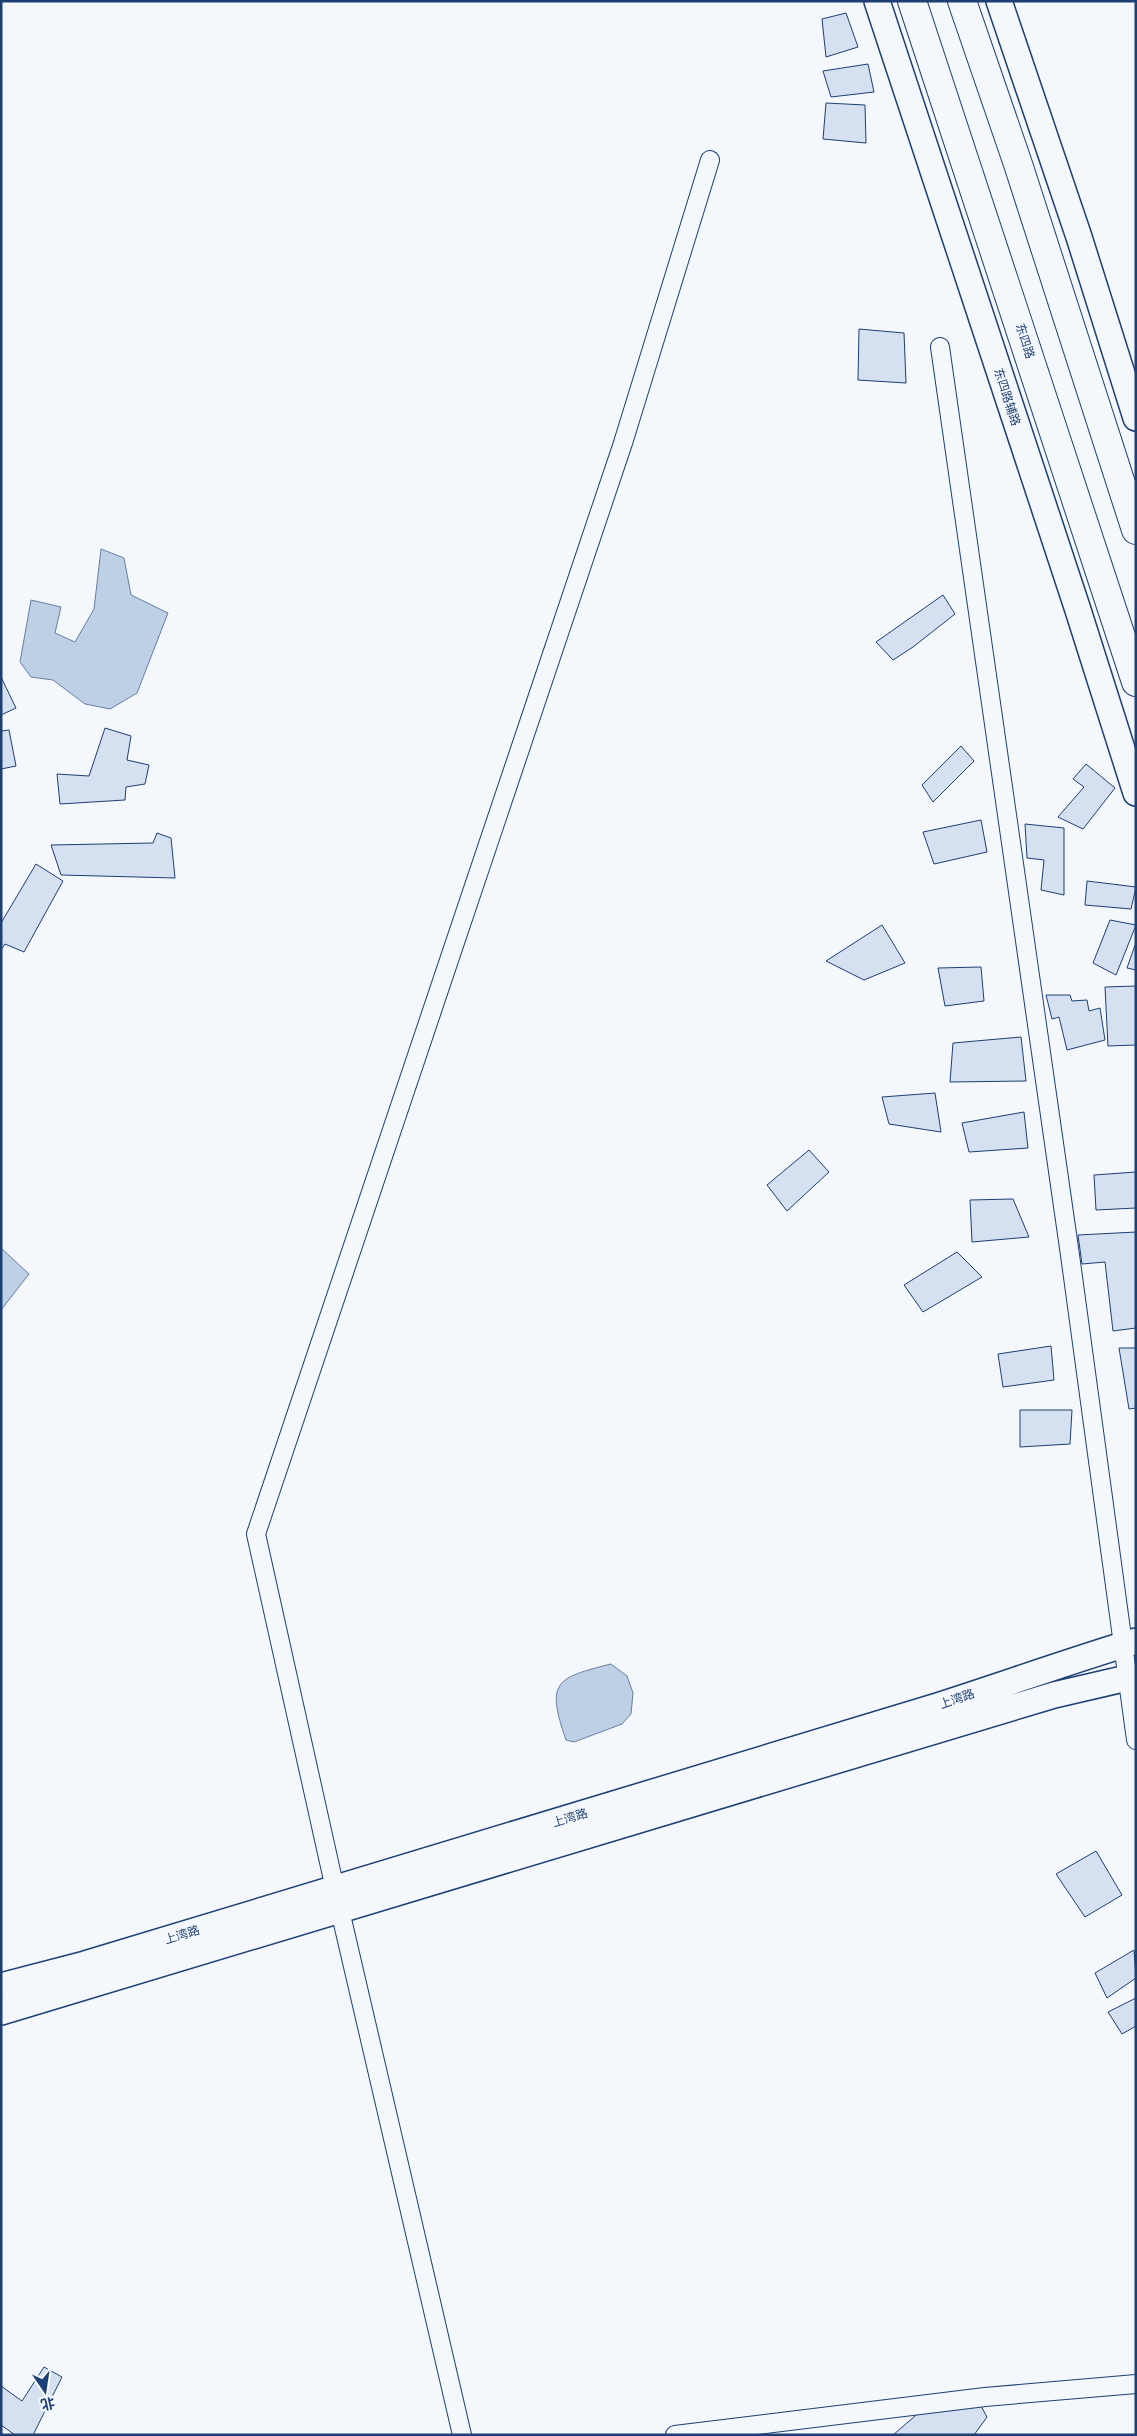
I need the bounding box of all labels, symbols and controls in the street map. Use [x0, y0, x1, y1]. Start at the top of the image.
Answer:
street label: 东四路 [1012, 322, 1037, 361]
street label: 东四路辅路 [990, 366, 1023, 428]
street label: 上湾路 [938, 1687, 977, 1712]
street label: 上湾路 [551, 1806, 590, 1831]
street label: 上湾路 [163, 1923, 202, 1948]
north arrow [20, 2366, 70, 2416]
text: 北 [39, 2393, 57, 2413]

